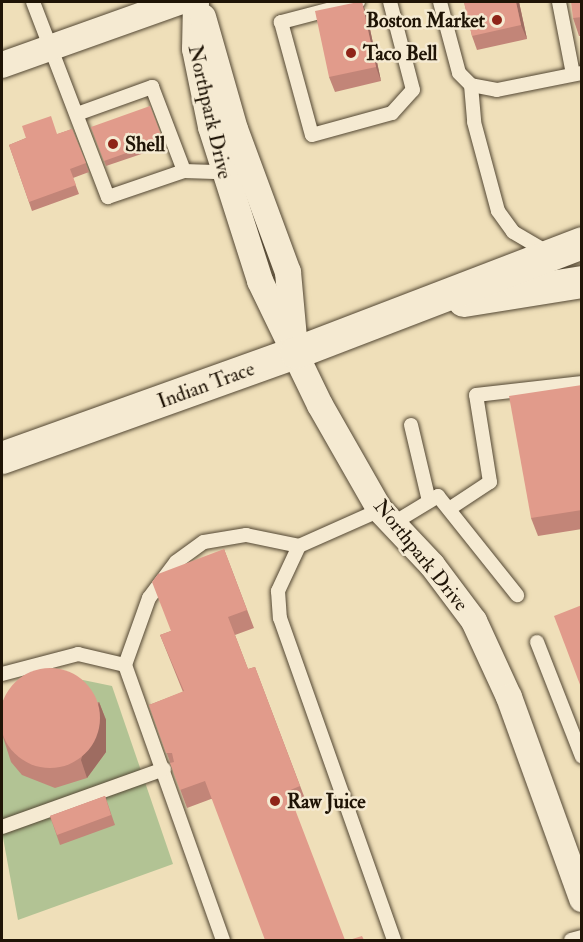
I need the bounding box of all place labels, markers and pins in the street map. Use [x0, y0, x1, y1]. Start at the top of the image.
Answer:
place label: Boston Market [366, 8, 485, 32]
marker: Boston Market [490, 13, 504, 27]
place label: Taco Bell [363, 41, 437, 65]
marker: Taco Bell [344, 46, 358, 60]
place label: Shell [125, 132, 165, 156]
marker: Shell [106, 137, 120, 151]
place label: Raw Juice [287, 789, 366, 813]
marker: Raw Juice [268, 794, 282, 808]

